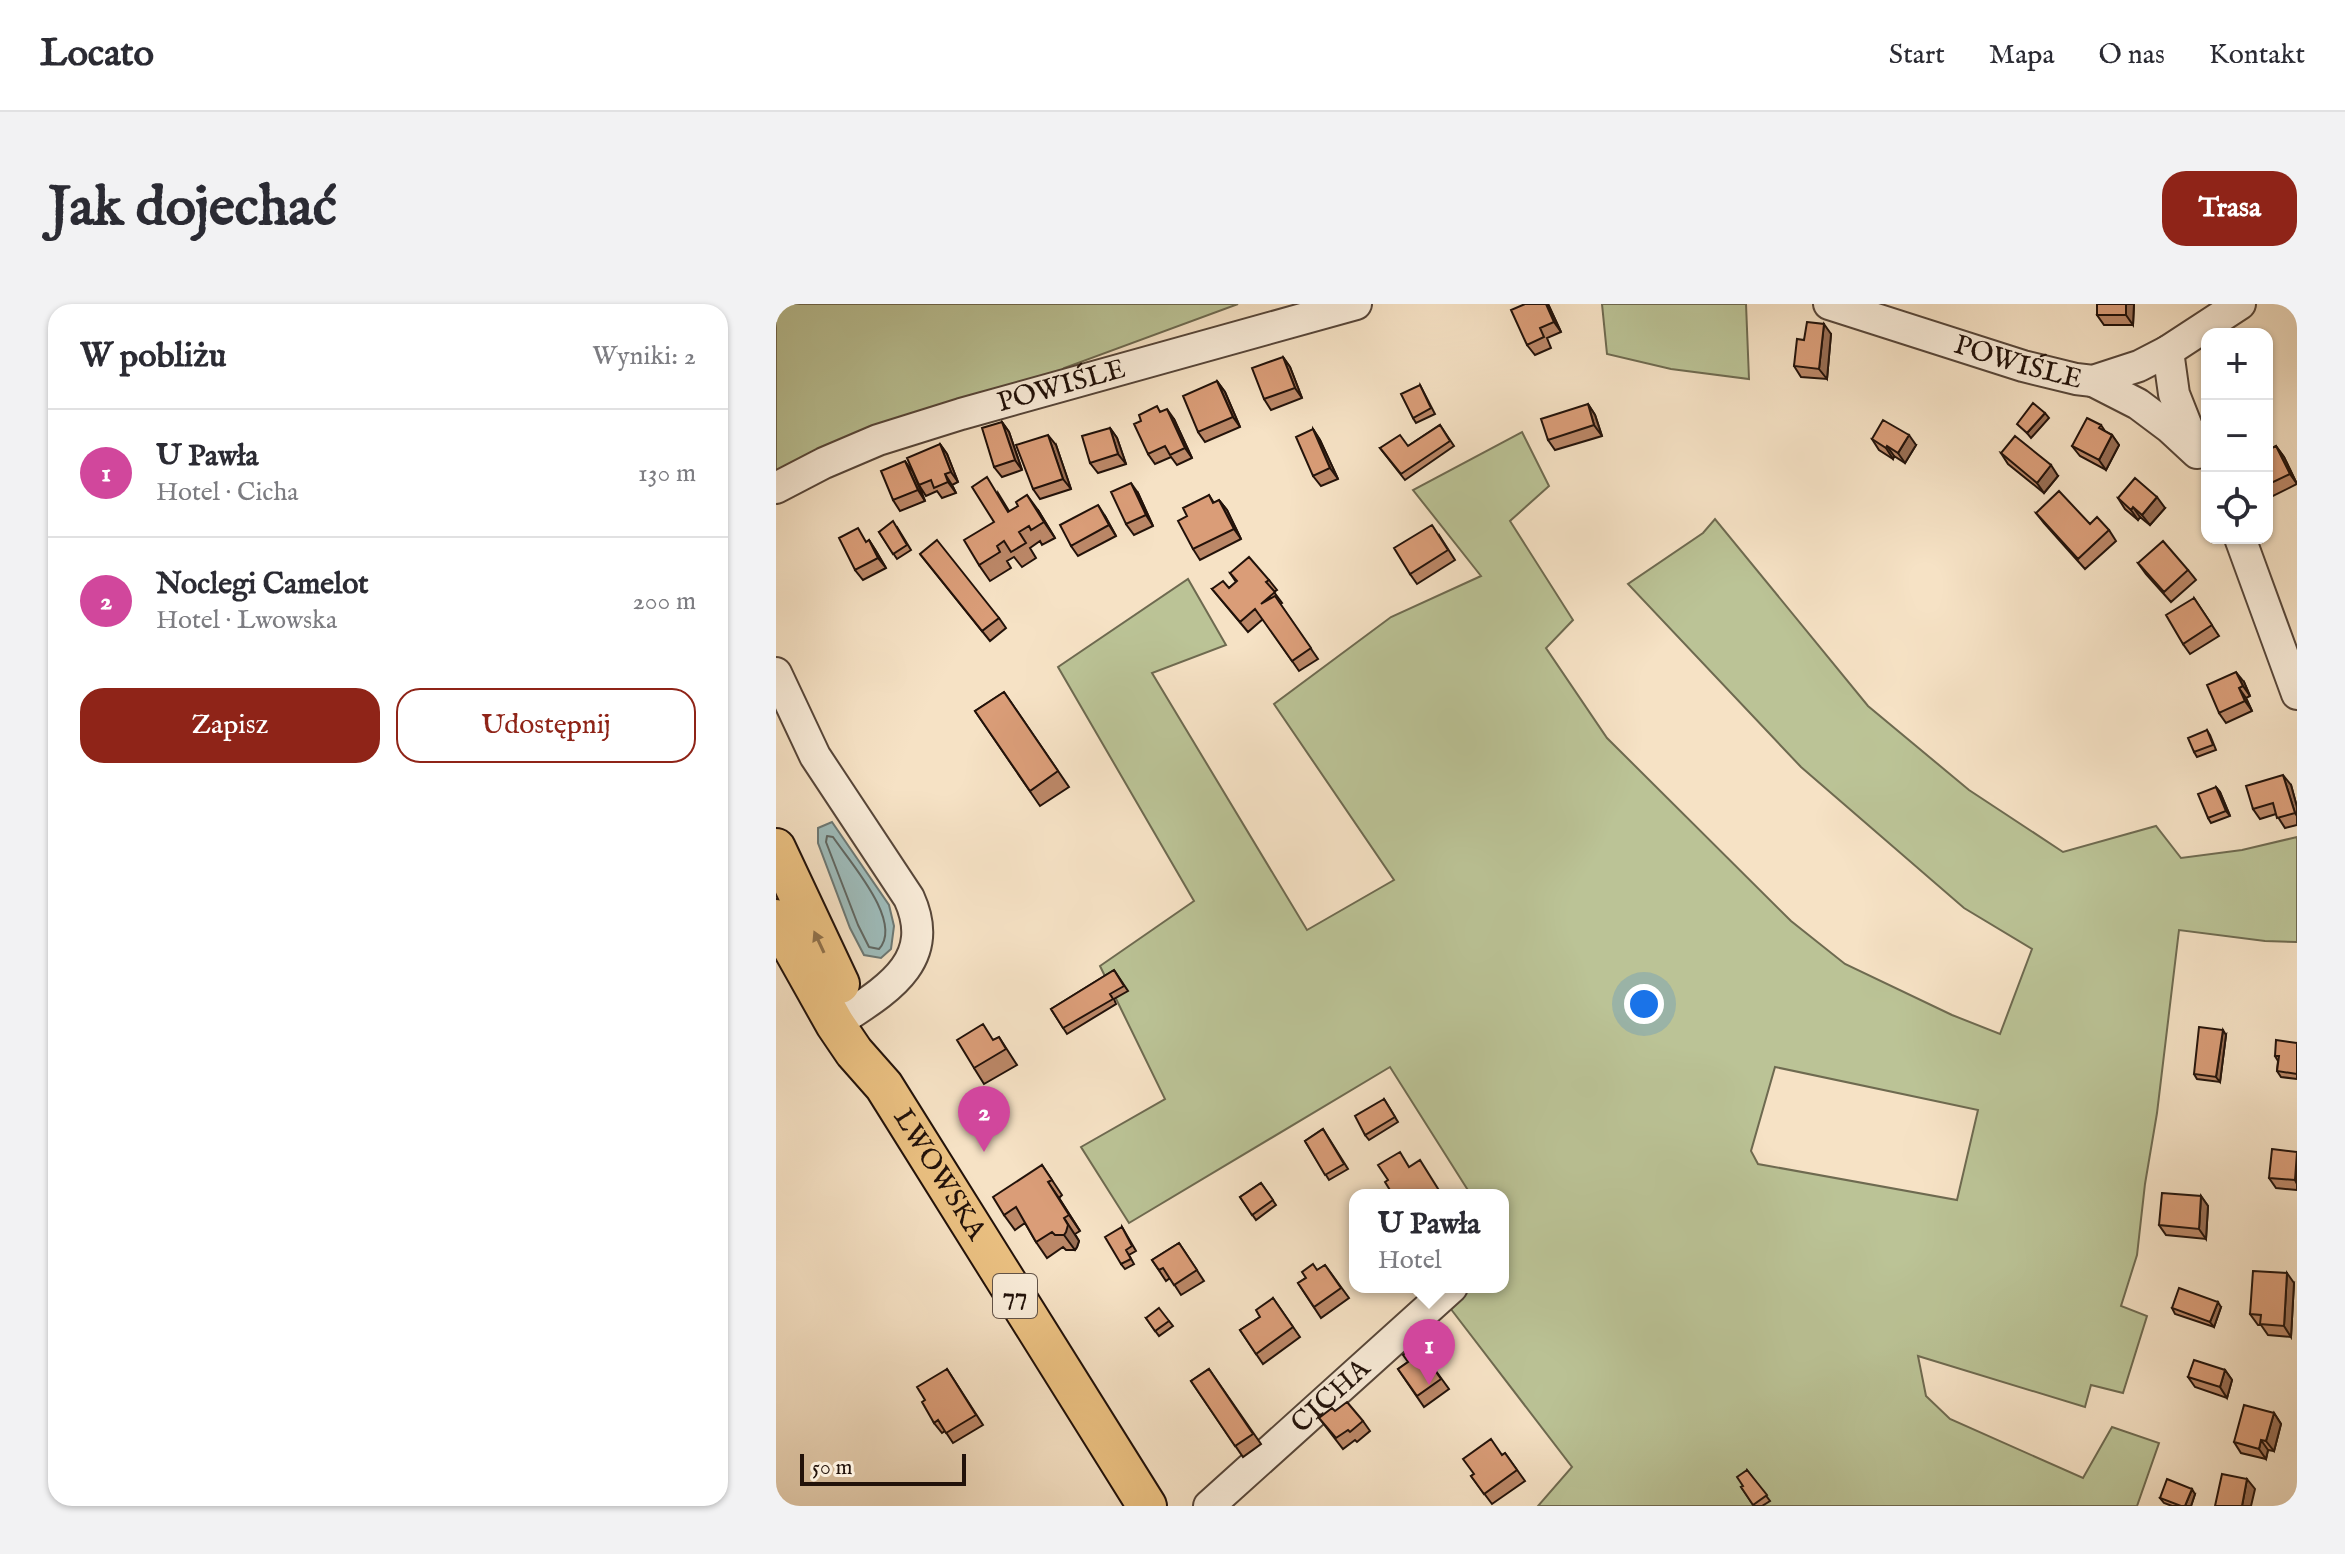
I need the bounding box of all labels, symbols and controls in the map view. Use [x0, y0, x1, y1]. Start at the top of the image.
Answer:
text: Locato [40, 31, 154, 79]
text: Start [1889, 38, 1945, 73]
text: Mapa [1989, 38, 2055, 73]
text: O nas [2099, 38, 2165, 73]
text: Kontakt [2209, 38, 2305, 73]
button: Trasa [2162, 171, 2297, 246]
text: Jak dojechać [48, 173, 337, 244]
street label: POWIŚLE [1950, 328, 2086, 397]
map controls [2201, 328, 2273, 544]
button: + [2201, 328, 2273, 400]
text: W pobliżu [80, 335, 226, 378]
text: Wyniki: 2 [592, 340, 696, 373]
street label: POWIŚLE [993, 352, 1129, 421]
button: − [2201, 400, 2273, 472]
text: U Pawła [156, 438, 258, 476]
text: 1 [101, 457, 111, 490]
text: 130 m [638, 457, 696, 490]
button: locate [2201, 472, 2273, 544]
text: Hotel · Cicha [156, 476, 299, 509]
text: Noclegi Camelot [156, 566, 369, 604]
text: 2 [100, 585, 112, 618]
text: 200 m [632, 585, 696, 618]
text: Hotel · Lwowska [156, 604, 337, 637]
button: Zapisz [80, 688, 380, 763]
button: Udostępnij [396, 688, 696, 763]
one-way arrow [812, 930, 826, 954]
your location [1624, 984, 1664, 1024]
pin: 2 [958, 1086, 1010, 1152]
street label: LWOWSKA [885, 1102, 994, 1248]
popup [1349, 1189, 1509, 1293]
text: U Pawła [1378, 1206, 1480, 1244]
text: Hotel [1378, 1244, 1442, 1277]
road number: 77 [993, 1274, 1037, 1318]
pin: 1 [1403, 1319, 1455, 1385]
street label: CICHA [1284, 1351, 1379, 1441]
scale bar [800, 1450, 966, 1486]
text: 50 m [812, 1454, 853, 1482]

